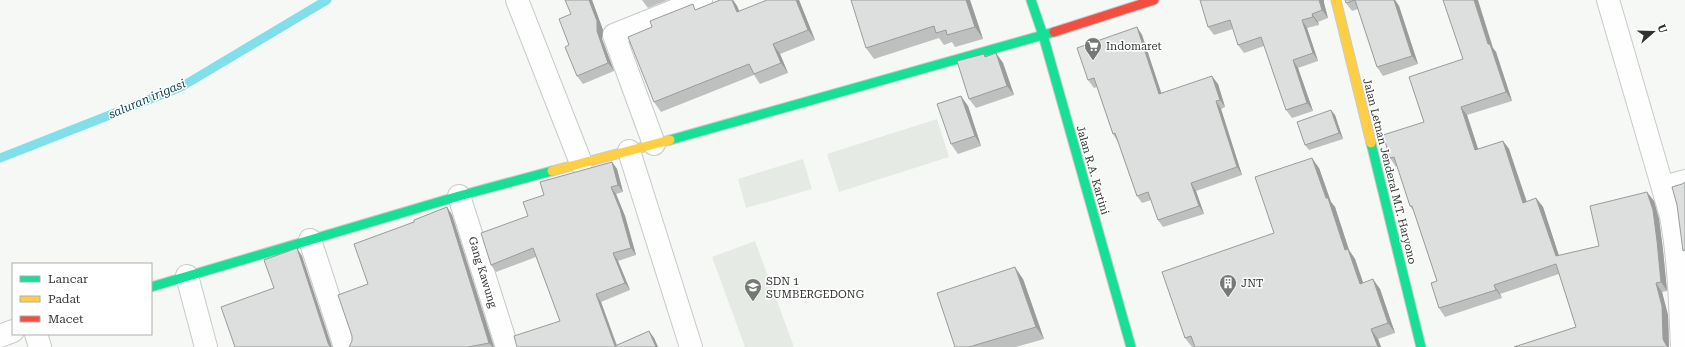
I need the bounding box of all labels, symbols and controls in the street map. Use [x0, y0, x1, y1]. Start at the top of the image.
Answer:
north arrow [1633, 12, 1673, 52]
text: U [1654, 23, 1670, 35]
supermarket icon: Indomaret [1083, 36, 1103, 61]
place label: Indomaret [1106, 40, 1162, 53]
water label: saluran irigasi [106, 76, 188, 122]
street label: Jalan Letnan Jenderal M.T. Haryono [1360, 77, 1419, 266]
street label: Jalan R.A. Kartini [1074, 124, 1112, 217]
street label: Gang Kawung [466, 235, 500, 310]
legend [12, 263, 152, 335]
text: Lancar [48, 272, 88, 286]
building icon: JNT [1218, 273, 1238, 298]
place label: SDN 1 SUMBERGEDONG [766, 275, 865, 301]
school or university icon: SDN 1 SUMBERGEDONG [743, 277, 763, 302]
place label: JNT [1241, 277, 1263, 290]
text: Padat [48, 292, 81, 306]
text: Macet [48, 312, 84, 326]

